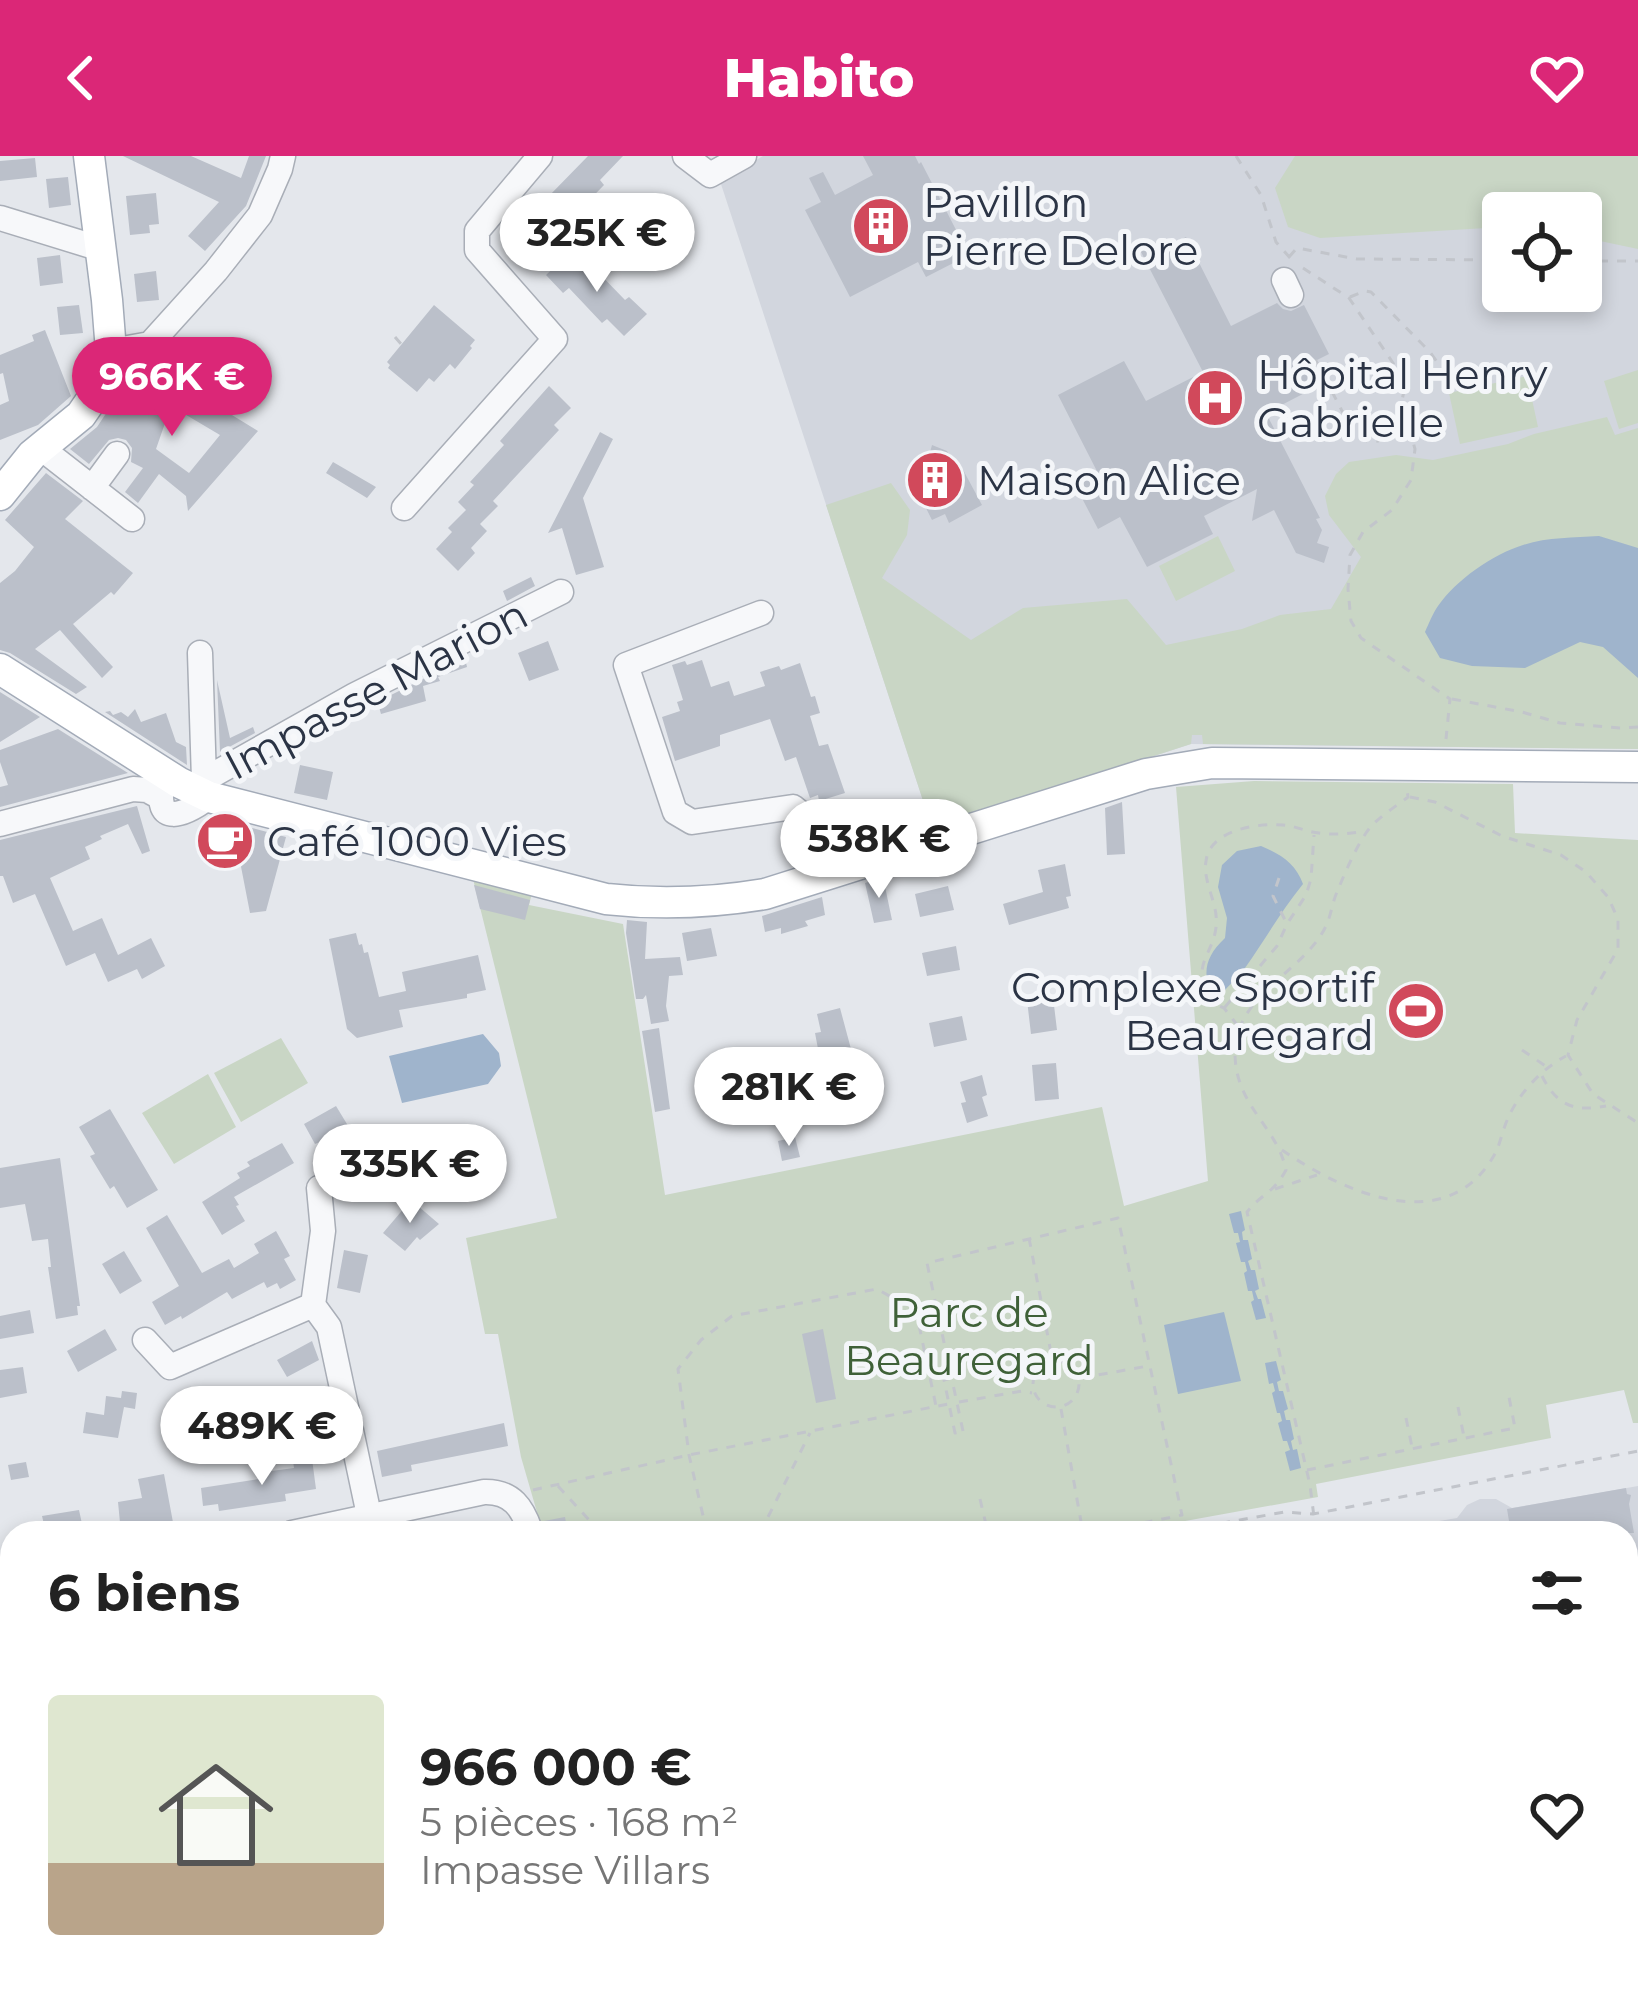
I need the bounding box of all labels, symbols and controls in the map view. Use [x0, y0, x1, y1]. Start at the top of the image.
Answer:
icon: back [48, 45, 114, 111]
text: Habito [723, 45, 915, 111]
icon: heart [1524, 45, 1590, 111]
place label: Pavillon Pierre Delore [923, 176, 1198, 276]
map controls [1482, 192, 1602, 312]
button: locate [1482, 192, 1602, 312]
pin: 325K € [499, 193, 695, 295]
building icon: Pavillon Pierre Delore [850, 195, 912, 257]
text: 325K € [527, 208, 667, 256]
pin: 966K € [74, 337, 270, 439]
place label: Hôpital Henry Gabrielle [1257, 348, 1548, 448]
text: 966K € [99, 352, 245, 400]
hospital icon: Hôpital Henry Gabrielle [1184, 367, 1246, 429]
building icon: Maison Alice [904, 449, 966, 511]
place label: Maison Alice [977, 454, 1241, 506]
street label: Impasse Marion [216, 587, 536, 791]
pin: 538K € [781, 799, 977, 901]
cafe icon: Café 1000 Vies [194, 810, 256, 872]
text: 538K € [807, 814, 951, 862]
place label: Café 1000 Vies [267, 815, 567, 867]
place label: Complexe Sportif Beauregard [1011, 961, 1376, 1061]
sports icon: Complexe Sportif Beauregard [1385, 980, 1447, 1042]
pin: 281K € [691, 1047, 887, 1149]
text: 281K € [721, 1062, 857, 1110]
pin: 335K € [312, 1124, 508, 1226]
text: 335K € [340, 1139, 480, 1187]
park label: Parc de Beauregard [844, 1286, 1094, 1386]
pin: 489K € [164, 1386, 360, 1488]
text: 489K € [187, 1401, 337, 1449]
icon: filters [1524, 1560, 1590, 1626]
text: 6 biens [48, 1562, 240, 1624]
text: 966 000 € [420, 1736, 692, 1798]
icon: home [144, 1743, 288, 1887]
icon: heart [1524, 1782, 1590, 1848]
text: 5 pièces · 168 m² [420, 1798, 738, 1846]
text: Impasse Villars [420, 1846, 710, 1894]

